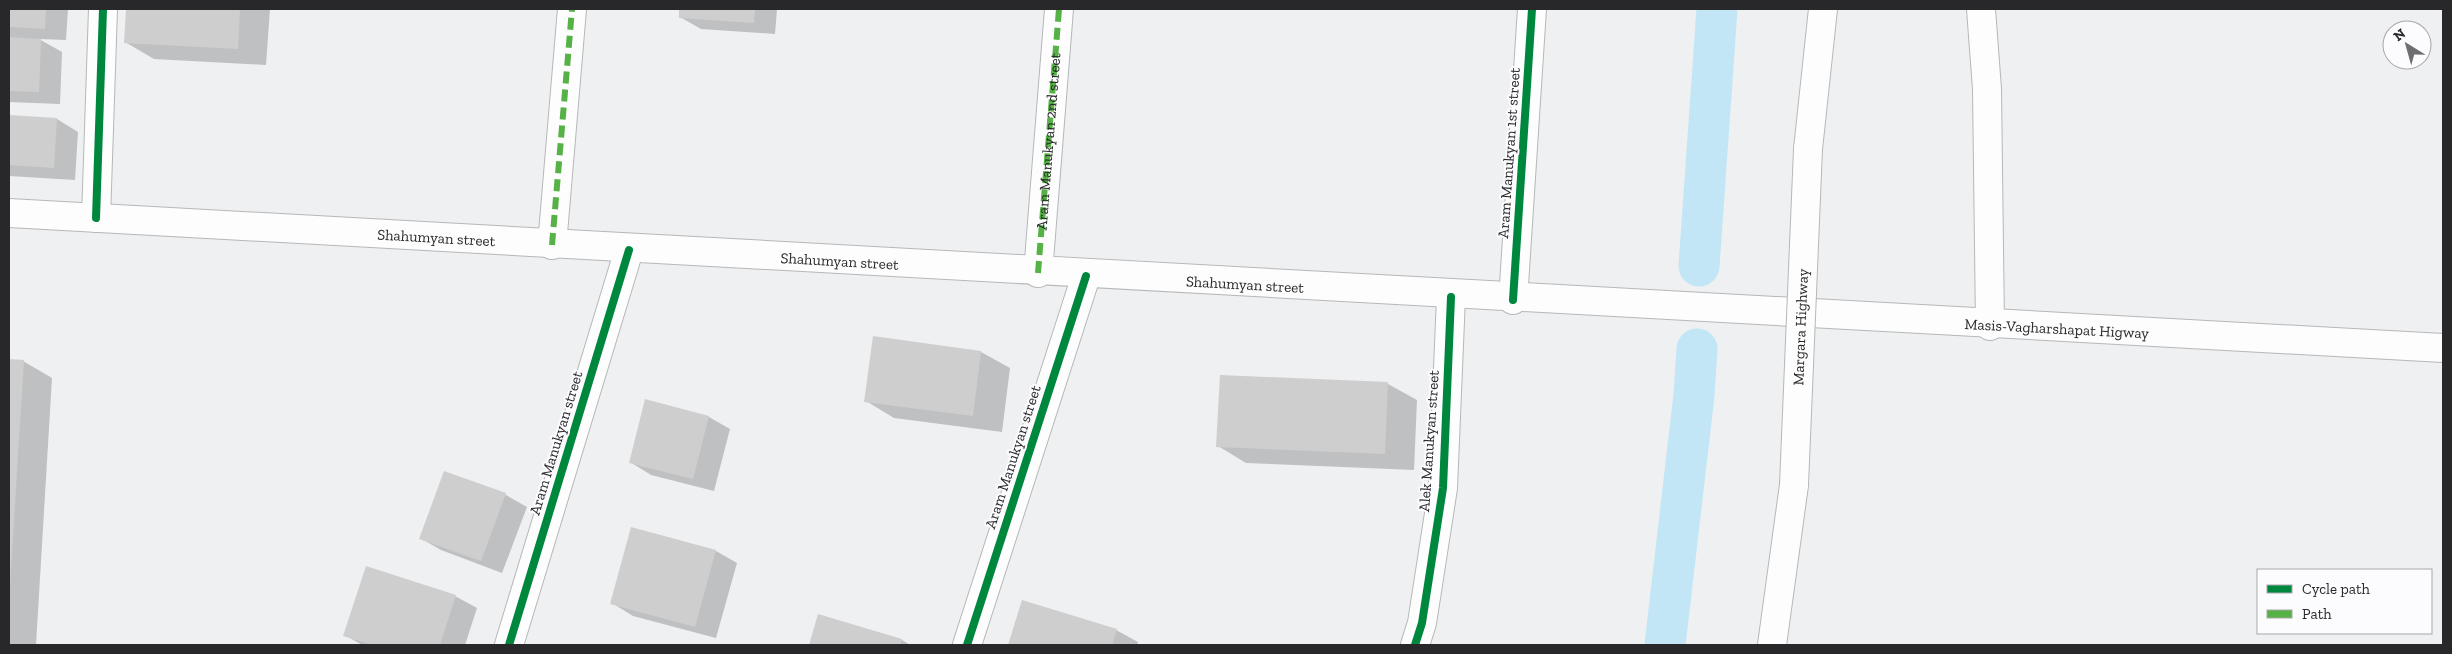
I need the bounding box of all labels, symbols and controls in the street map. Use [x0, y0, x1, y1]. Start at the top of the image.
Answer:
north arrow [2382, 20, 2432, 70]
text: N [2390, 25, 2409, 45]
street label: Aram Manukyan 2nd street [1032, 52, 1065, 231]
street label: Aram Manukyan 1st street [1494, 67, 1524, 239]
street label: Shahumyan street [377, 225, 496, 250]
street label: Shahumyan street [780, 249, 900, 274]
street label: Margara Highway [1789, 268, 1812, 386]
street label: Shahumyan street [1185, 272, 1305, 297]
street label: Masis-Vagharshapat Higway [1964, 315, 2150, 342]
street label: Aram Manukyan street [525, 368, 587, 517]
street label: Alek Manukyan street [1415, 369, 1443, 513]
street label: Aram Manukyan street [981, 383, 1045, 531]
legend [2257, 569, 2432, 634]
text: Cycle path [2302, 580, 2371, 598]
text: Path [2302, 605, 2332, 623]

